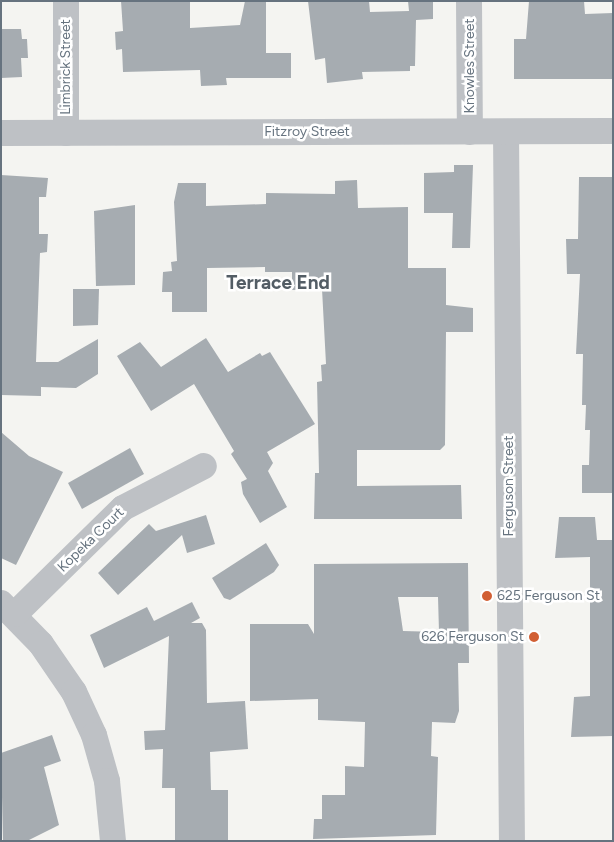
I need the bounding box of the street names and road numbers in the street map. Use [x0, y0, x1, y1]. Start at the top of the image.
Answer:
street label: Knowles Street [462, 18, 478, 114]
street label: Limbrick Street [58, 19, 74, 115]
street label: Fitzroy Street [264, 124, 350, 140]
street label: Ferguson Street [501, 435, 517, 537]
street label: Kopeka Court [54, 504, 128, 576]

